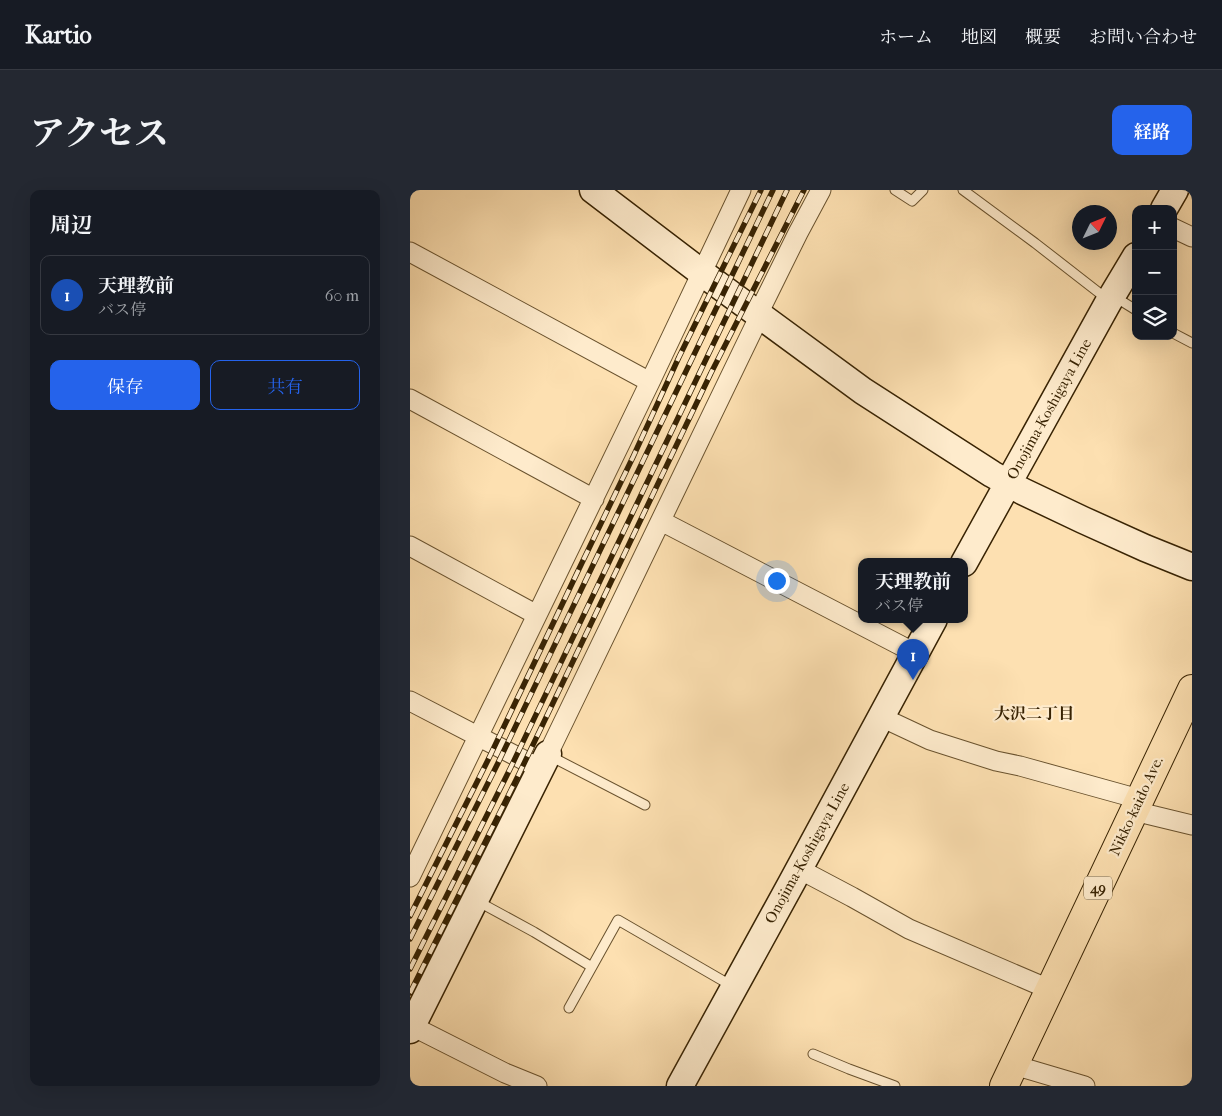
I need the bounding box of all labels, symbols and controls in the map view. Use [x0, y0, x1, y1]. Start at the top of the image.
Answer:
text: Kartio [25, 21, 92, 49]
text: ホーム [879, 27, 933, 48]
text: 地図 [961, 27, 997, 48]
text: 概要 [1025, 27, 1061, 48]
text: お問い合わせ [1089, 27, 1197, 48]
button: 経路 [1112, 105, 1192, 155]
text: アクセス [30, 113, 169, 154]
north arrow [1072, 205, 1117, 250]
map controls [1132, 205, 1177, 340]
button: + [1132, 205, 1177, 250]
text: 周辺 [50, 213, 92, 237]
button: − [1132, 250, 1177, 295]
text: 天理教前 [98, 275, 174, 297]
text: 1 [64, 286, 70, 305]
text: 60 m [325, 286, 359, 305]
button: layers [1132, 295, 1177, 340]
text: バス停 [98, 300, 146, 319]
street label: Onojima-Koshigaya Line [1003, 335, 1096, 483]
button: 保存 [50, 360, 200, 410]
button: 共有 [210, 360, 360, 410]
popup [858, 558, 968, 623]
your location [764, 568, 790, 594]
text: 天理教前 [875, 571, 951, 593]
text: バス停 [875, 596, 923, 615]
pin: 1 [897, 639, 929, 680]
district label: 大沢二丁目 [994, 704, 1074, 723]
street label: Nikko-kaido Ave. [1105, 754, 1167, 858]
street label: Onojima-Koshigaya Line [761, 779, 854, 927]
road number: 49 [1084, 876, 1112, 900]

